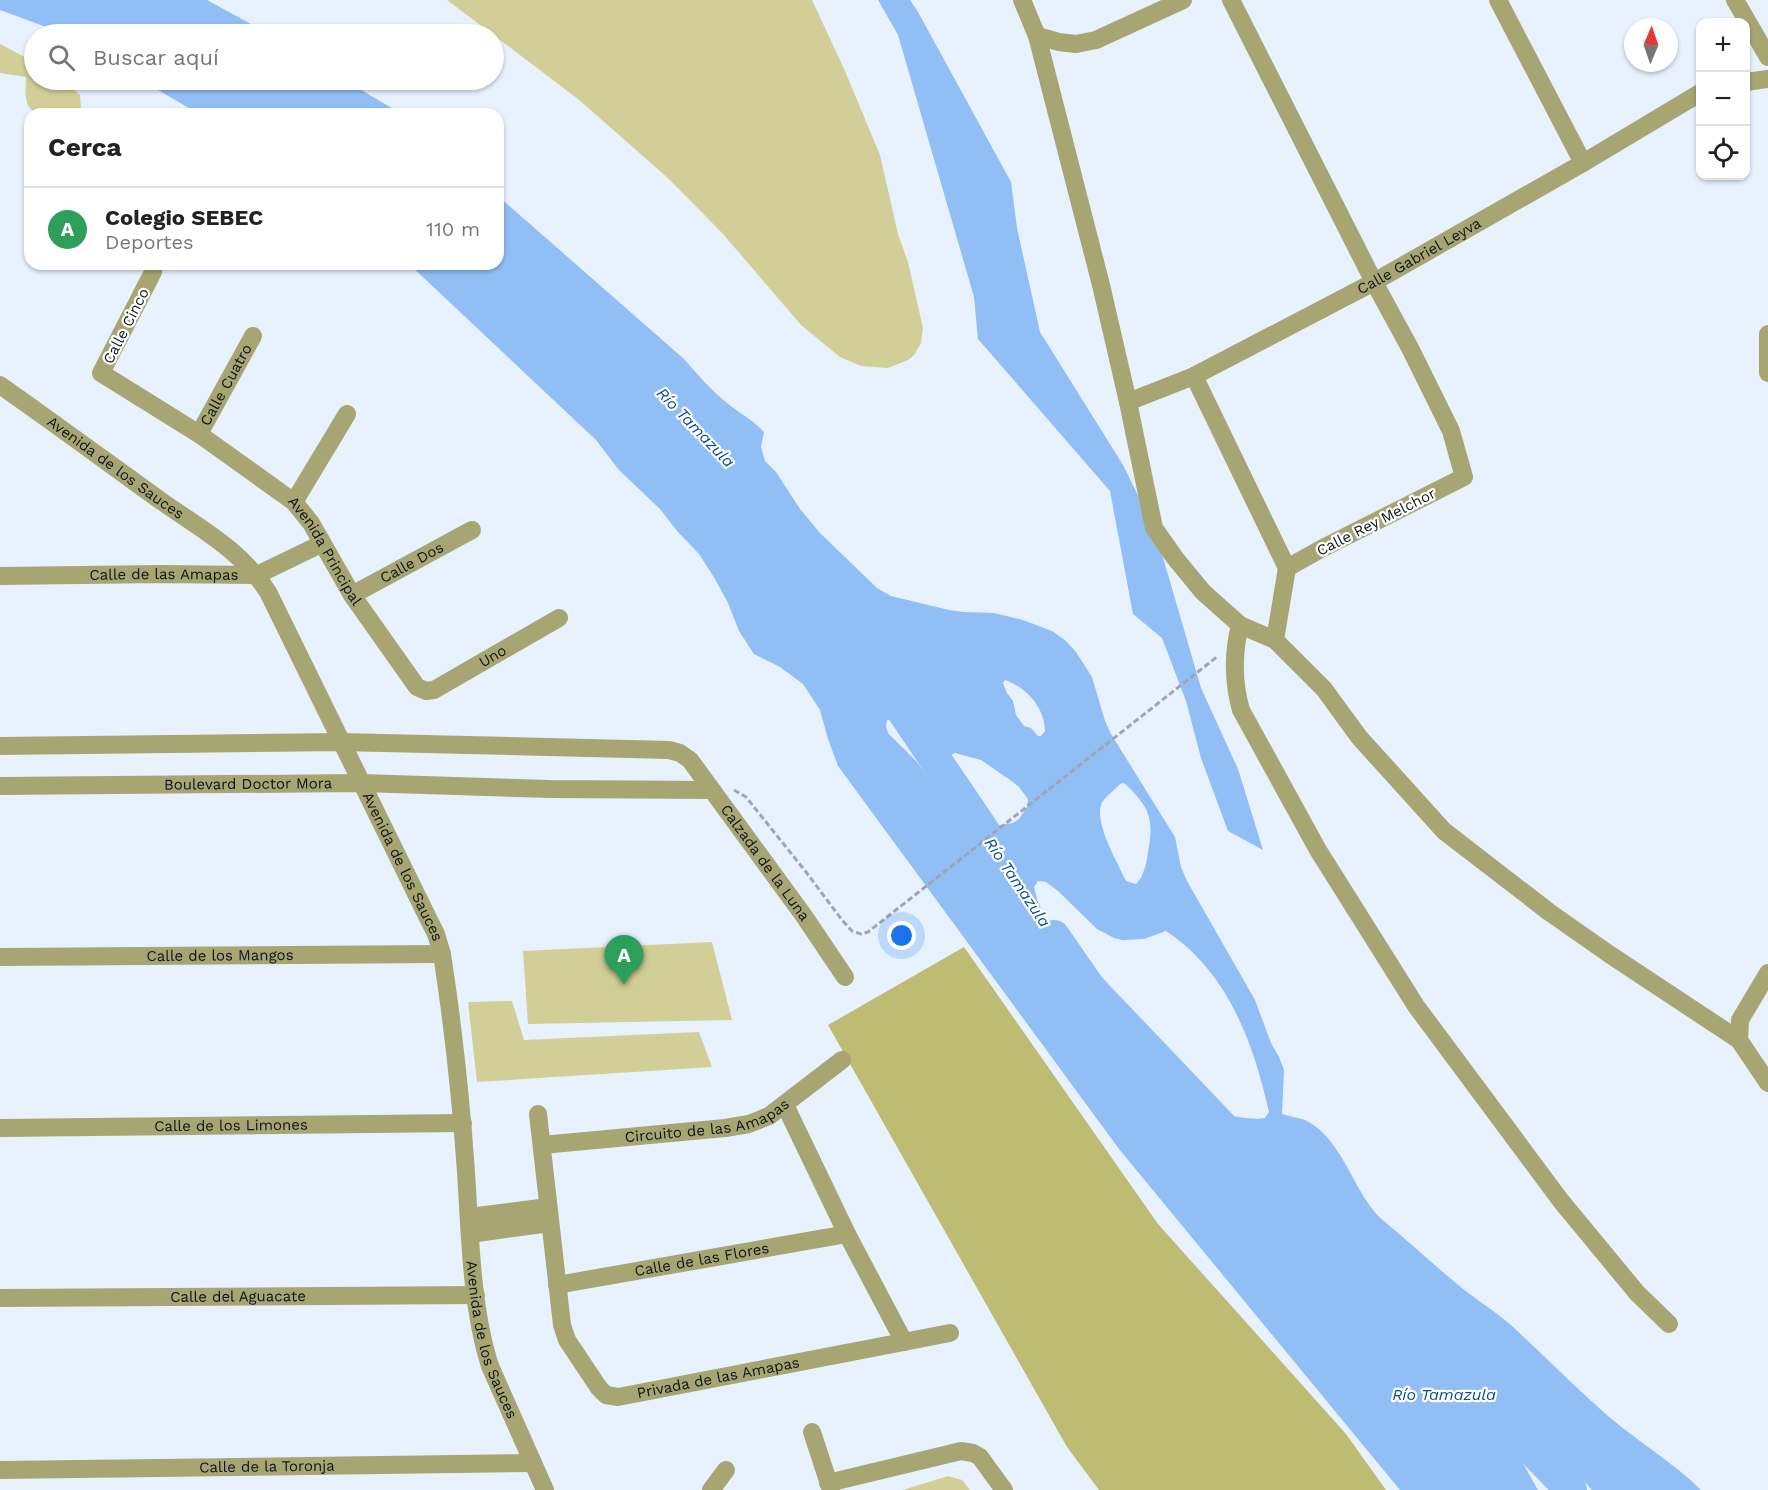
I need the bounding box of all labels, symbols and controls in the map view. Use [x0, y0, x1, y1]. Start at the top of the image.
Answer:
north arrow [1624, 18, 1678, 72]
map controls [1696, 18, 1750, 180]
button: + [1696, 18, 1750, 72]
search box [24, 24, 504, 90]
icon: search [45, 41, 78, 74]
text: Buscar aquí [93, 45, 219, 70]
button: − [1696, 72, 1750, 126]
button: locate [1696, 126, 1750, 180]
text: Cerca [48, 132, 122, 162]
text: Colegio SEBEC [105, 205, 263, 230]
street label: Calle Gabriel Leyva [1354, 214, 1485, 298]
text: A [61, 217, 74, 241]
text: 110 m [426, 217, 480, 241]
text: Deportes [105, 230, 194, 254]
street label: Calle Cinco [99, 285, 153, 367]
street label: Calle Cuatro [196, 341, 256, 429]
water label: Río Tamazula [653, 383, 739, 471]
street label: Avenida de los Sauces [44, 413, 187, 523]
street label: Calle Rey Melchor [1314, 484, 1438, 560]
street label: Avenida Principal [284, 493, 366, 609]
street label: Calle Dos [377, 538, 447, 587]
street label: Calle de las Amapas [89, 565, 239, 584]
street label: Uno [476, 641, 510, 671]
street label: Boulevard Doctor Mora [164, 774, 333, 794]
street label: Avenida de los Sauces [359, 789, 447, 943]
street label: Calzada de la Luna [717, 801, 814, 925]
water label: Río Tamazula [981, 834, 1055, 931]
your location [887, 921, 916, 950]
pin: A [604, 936, 644, 985]
street label: Calle de los Mangos [146, 946, 294, 965]
street label: Circuito de las Amapas [624, 1095, 793, 1146]
street label: Calle de los Limones [154, 1116, 308, 1135]
street label: Calle de las Flores [633, 1239, 771, 1280]
street label: Avenida de los Sauces [463, 1260, 521, 1422]
street label: Calle del Aguacate [170, 1287, 306, 1306]
street label: Privada de las Amapas [635, 1353, 801, 1402]
water label: Río Tamazula [1392, 1385, 1496, 1404]
street label: Calle de la Toronja [199, 1457, 335, 1476]

